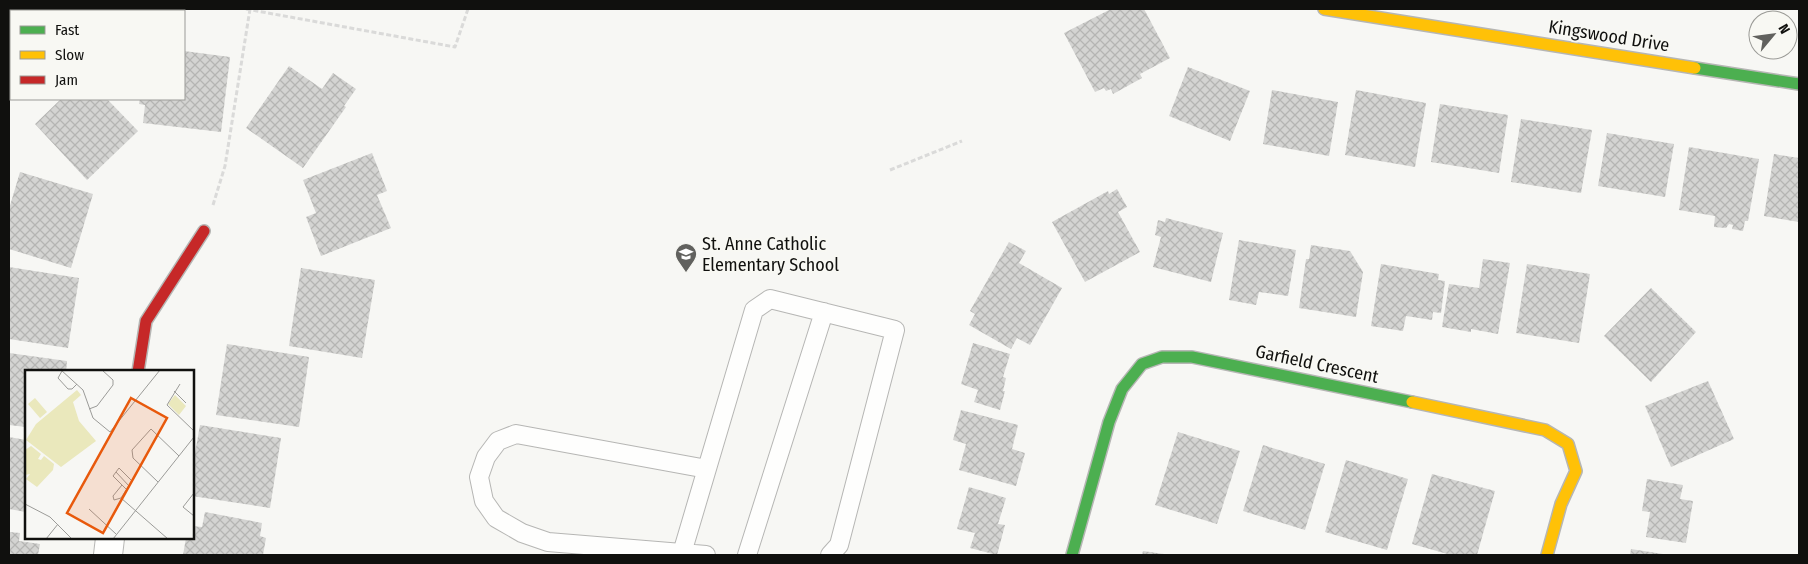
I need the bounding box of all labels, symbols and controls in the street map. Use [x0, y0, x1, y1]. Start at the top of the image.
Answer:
legend [10, 10, 185, 100]
north arrow [1748, 10, 1798, 60]
street label: Kingswood Drive [1547, 16, 1671, 56]
text: Fast [55, 21, 79, 39]
text: N [1774, 21, 1793, 37]
text: Slow [55, 46, 84, 64]
text: Jam [55, 71, 78, 89]
place label: St. Anne Catholic Elementary School [702, 233, 839, 276]
school or university icon: St. Anne Catholic Elementary School [674, 242, 698, 273]
street label: Garfield Crescent [1254, 340, 1381, 388]
inset map [25, 370, 194, 539]

